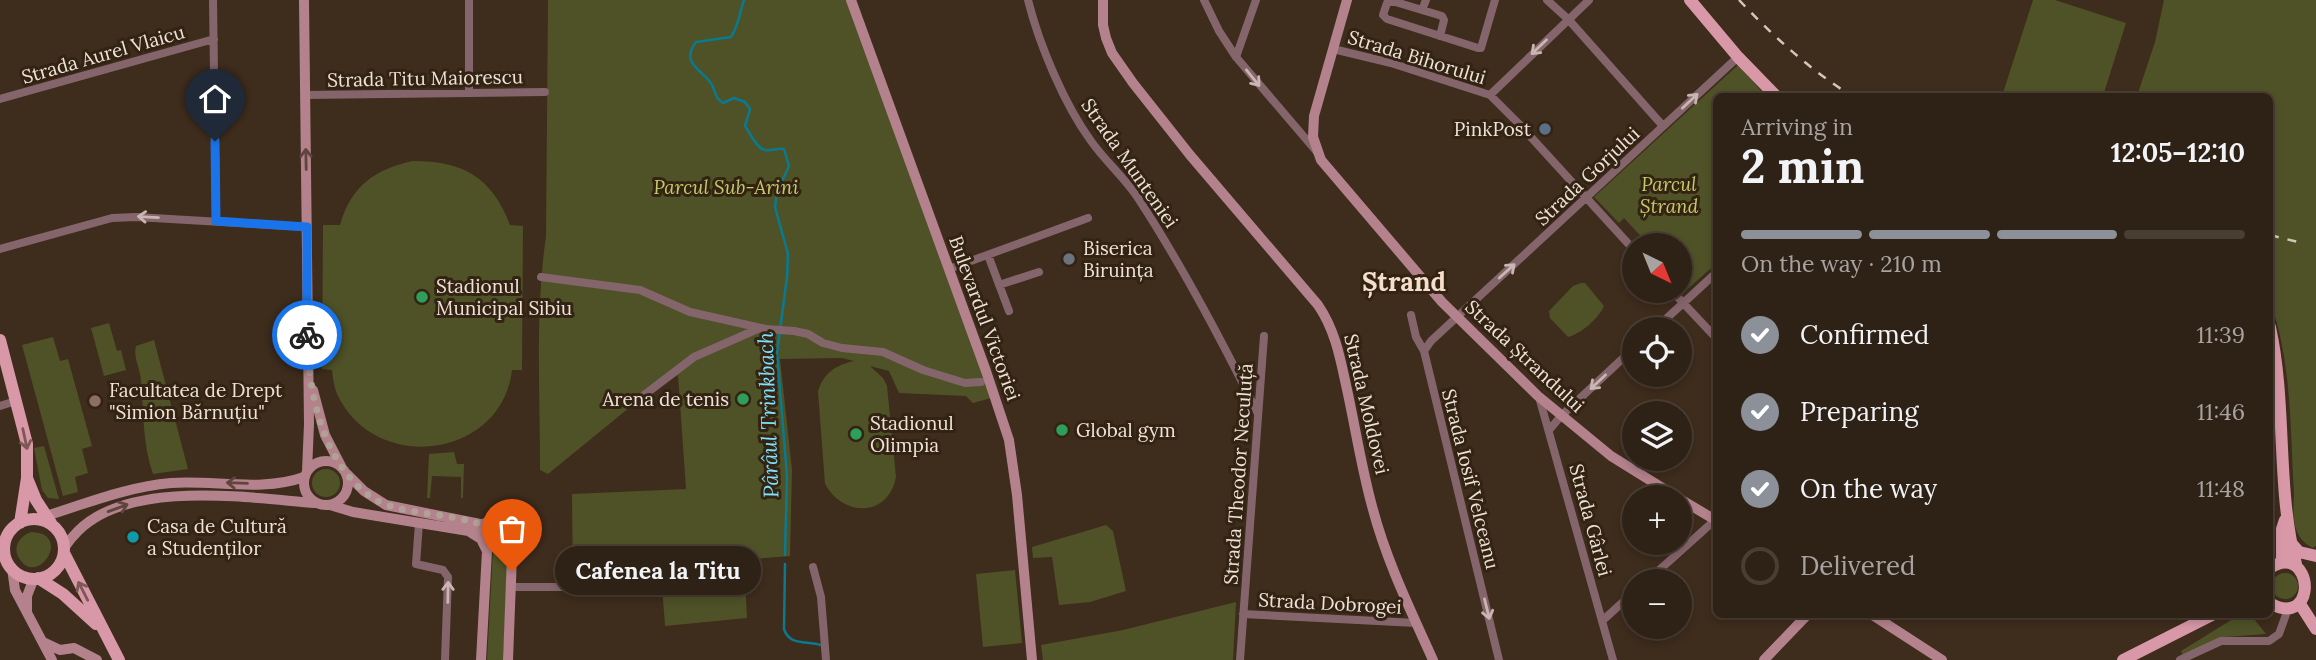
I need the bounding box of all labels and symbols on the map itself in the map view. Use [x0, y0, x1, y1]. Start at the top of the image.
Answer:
street label: Strada Aurel Vlaicu [19, 19, 187, 89]
street label: Strada Bihorului [1345, 25, 1489, 89]
one-way arrow [1531, 38, 1548, 55]
street label: Strada Titu Maiorescu [327, 64, 523, 92]
one-way arrow [1246, 68, 1261, 86]
pin [185, 69, 245, 141]
one-way arrow [1681, 93, 1698, 110]
street label: Strada Munteniei [1076, 94, 1184, 232]
place label: PinkPost [1454, 117, 1532, 141]
marker: PinkPost [1537, 121, 1553, 137]
street label: Strada Gorjului [1530, 122, 1644, 230]
one-way arrow [299, 148, 313, 171]
park label: Parcul Ștrand [1640, 172, 1699, 218]
park label: Parcul Sub-Arini [653, 175, 799, 199]
one-way arrow [136, 211, 159, 224]
street label: Bulevardul Victoriei [944, 232, 1026, 404]
north arrow [1622, 233, 1692, 303]
place label: Biserica Biruința [1083, 236, 1154, 282]
marker: Biserica Biruința [1061, 251, 1077, 267]
one-way arrow [1498, 263, 1516, 279]
district label: Ștrand [1362, 265, 1446, 299]
place label: Stadionul Municipal Sibiu [436, 274, 572, 320]
marker: Stadionul Municipal Sibiu [414, 289, 430, 305]
street label: Strada Ștrandului [1460, 295, 1590, 417]
courier [272, 300, 342, 370]
water label: Pârâul Trinkbach [752, 332, 784, 498]
street label: Strada Moldovei [1339, 332, 1395, 476]
street label: Strada Theodor Neculuță [1218, 362, 1258, 586]
one-way arrow [1590, 373, 1607, 390]
place label: Facultatea de Drept "Simion Bărnuțiu" [109, 378, 283, 424]
street label: Strada Iosif Velceanu [1437, 386, 1505, 572]
place label: Arena de tenis [601, 387, 729, 411]
marker: Arena de tenis [735, 391, 751, 407]
marker: Facultatea de Drept "Simion Bărnuțiu" [87, 393, 103, 409]
place label: Stadionul Olimpia [870, 411, 954, 457]
place label: Global gym [1076, 418, 1176, 442]
marker: Global gym [1054, 422, 1070, 438]
marker: Stadionul Olimpia [848, 426, 864, 442]
one-way arrow [19, 427, 33, 450]
street label: Strada Gârlei [1564, 461, 1618, 579]
one-way arrow [226, 477, 249, 490]
pin [482, 499, 542, 571]
one-way arrow [107, 501, 128, 514]
place label: Casa de Cultură a Studenților [147, 514, 287, 560]
marker: Casa de Cultură a Studenților [125, 529, 141, 545]
callout: Cafenea la Titu [554, 546, 760, 596]
one-way arrow [75, 581, 89, 602]
one-way arrow [441, 581, 455, 604]
street label: Strada Dobrogei [1258, 587, 1402, 619]
one-way arrow [1481, 597, 1494, 620]

